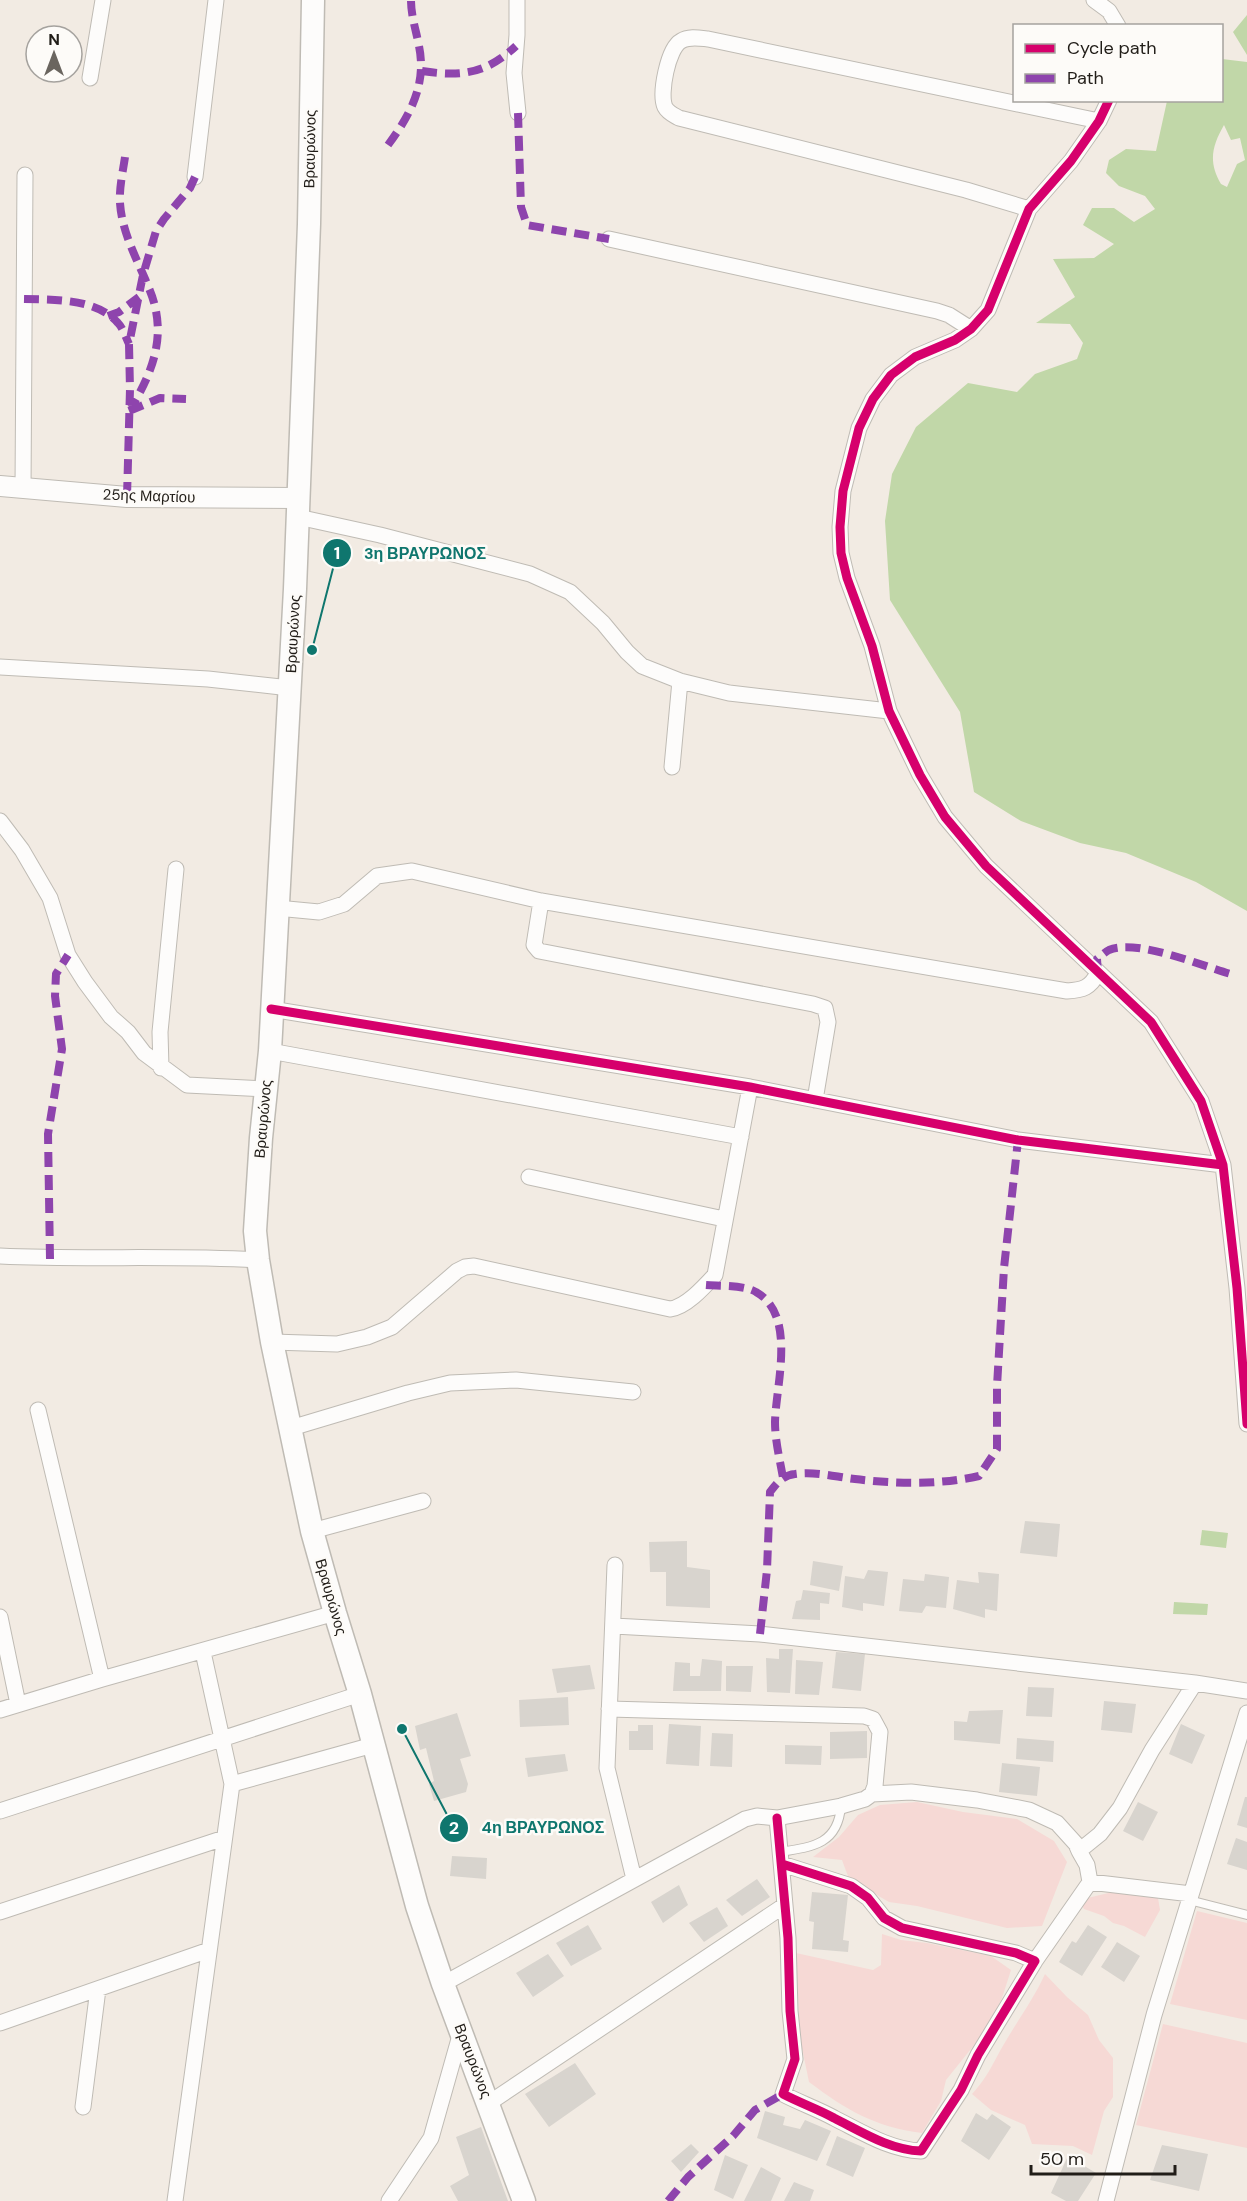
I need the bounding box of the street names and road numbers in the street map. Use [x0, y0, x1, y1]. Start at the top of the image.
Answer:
street label: Βραυρώνος [299, 109, 321, 189]
street label: 25ης Μαρτίου [102, 484, 196, 508]
street label: Βραυρώνος [281, 594, 305, 674]
street label: Βραυρώνος [250, 1079, 276, 1159]
street label: Βραυρώνος [311, 1556, 351, 1638]
street label: Βραυρώνος [450, 2021, 496, 2101]

